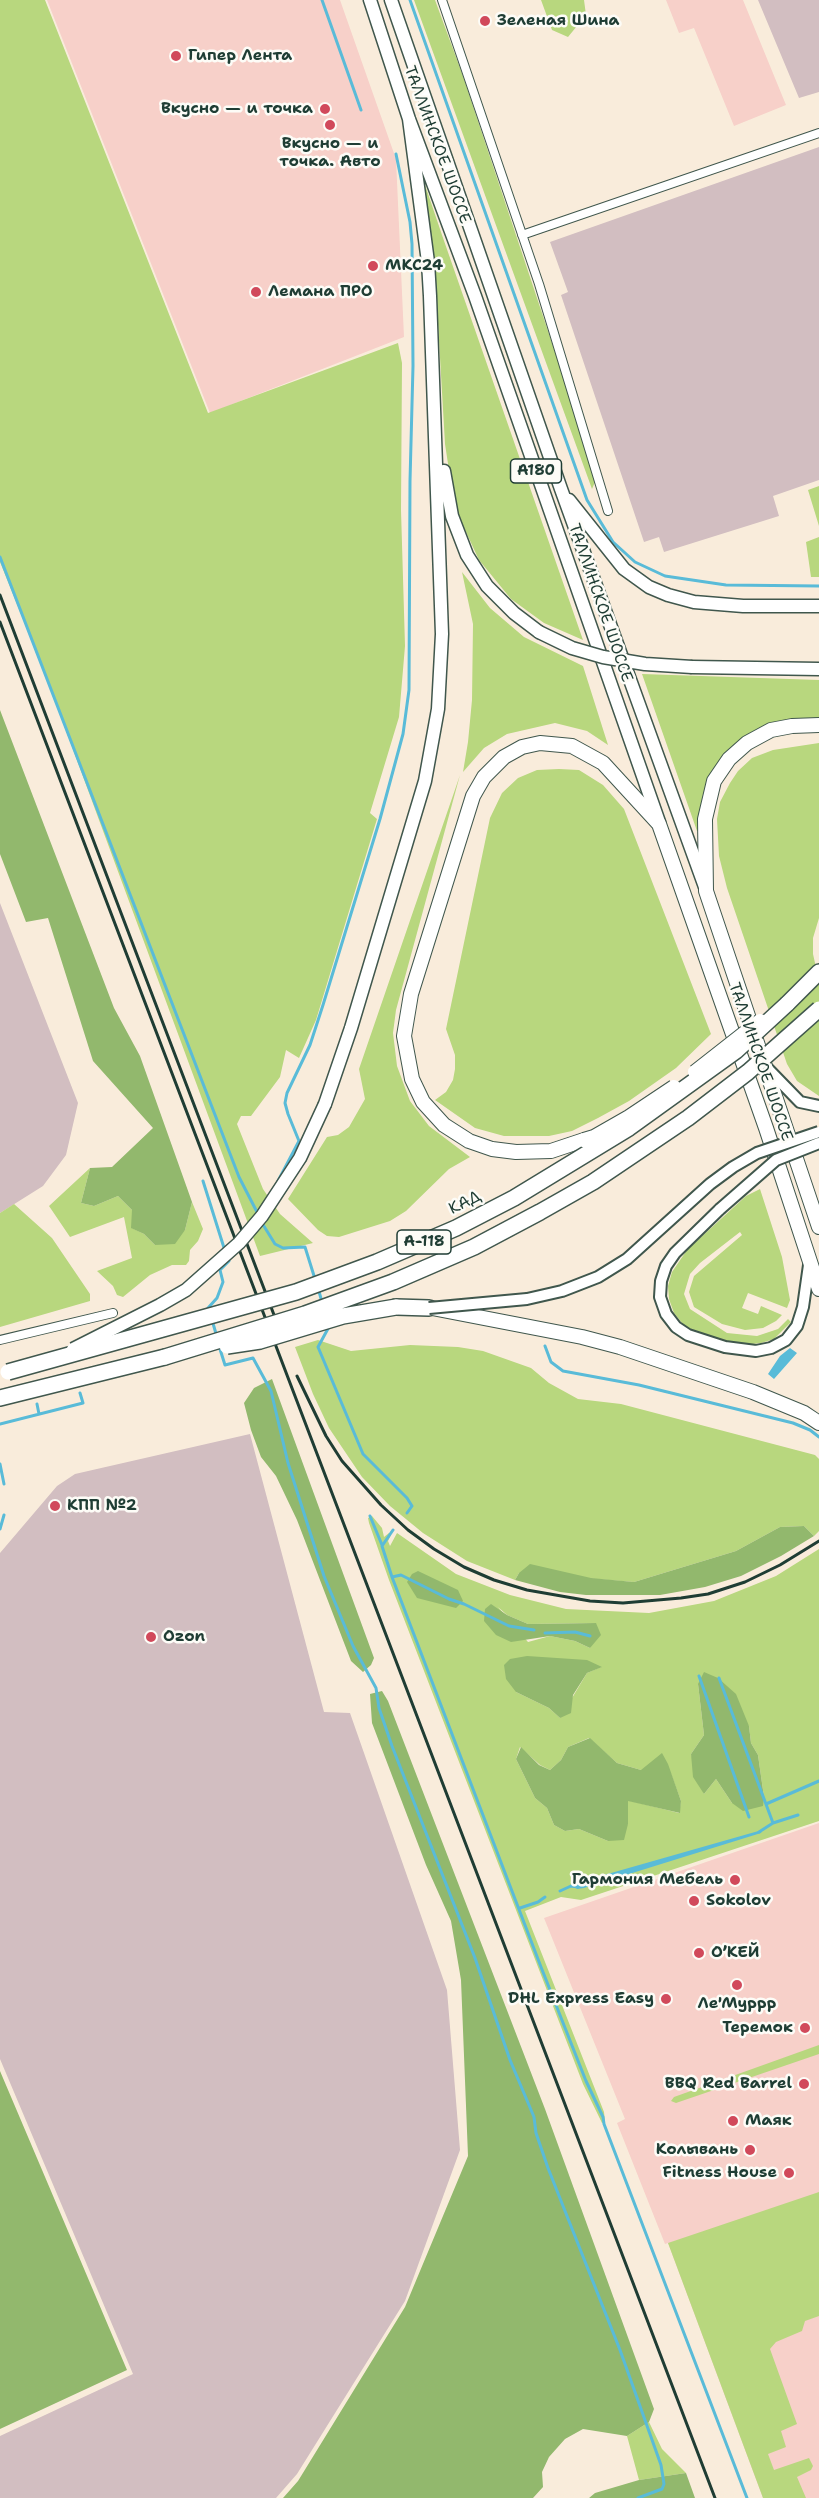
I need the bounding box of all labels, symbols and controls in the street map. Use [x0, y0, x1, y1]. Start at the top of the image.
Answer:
place label: Зеленая Шина [497, 11, 620, 31]
marker: Зеленая Шина [478, 14, 492, 28]
place label: Гипер Лента [188, 46, 292, 66]
marker: Гипер Лента [169, 49, 183, 63]
street label: ТАЛЛИНСКОЕ ШОССЕ [400, 64, 474, 226]
place label: Вкусно — и точка [161, 99, 313, 119]
marker: Вкусно — и точка [318, 102, 332, 116]
marker: Вкусно — и точка. Авто [323, 118, 337, 132]
place label: Вкусно — и точка. Авто [279, 134, 381, 172]
place label: МКС24 [385, 256, 443, 276]
marker: МКС24 [366, 259, 380, 273]
place label: Лемана ПРО [268, 282, 373, 302]
marker: Лемана ПРО [249, 285, 263, 299]
road number: A180 [510, 459, 562, 483]
street label: ТАЛЛИНСКОЕ ШОССЕ [564, 521, 636, 685]
street label: ТАЛЛИНСКОЕ ШОССЕ [724, 980, 796, 1144]
street label: КАД [446, 1187, 484, 1219]
road number: А-118 [397, 1230, 451, 1254]
place label: КПП №2 [67, 1496, 137, 1516]
marker: КПП №2 [48, 1499, 62, 1513]
place label: Ozon [163, 1627, 205, 1647]
marker: Ozon [144, 1630, 158, 1644]
place label: Гармония Мебель [572, 1870, 723, 1890]
marker: Гармония Мебель [728, 1873, 742, 1887]
place label: Sokolov [706, 1891, 771, 1911]
marker: Sokolov [687, 1894, 701, 1908]
place label: О’КЕЙ [711, 1943, 759, 1963]
marker: О’КЕЙ [692, 1946, 706, 1960]
marker: Ле'Муррр [730, 1978, 744, 1992]
place label: DHL Express Easy [508, 1989, 654, 2009]
marker: DHL Express Easy [659, 1992, 673, 2006]
place label: Ле'Муррр [698, 1994, 776, 2014]
place label: Теремок [722, 2018, 793, 2038]
marker: Теремок [798, 2021, 812, 2035]
place label: BBQ Red Barrel [665, 2074, 792, 2094]
marker: BBQ Red Barrel [797, 2077, 811, 2091]
place label: Маяк [745, 2111, 792, 2131]
marker: Маяк [726, 2114, 740, 2128]
place label: Колывань [656, 2140, 738, 2160]
marker: Колывань [743, 2143, 757, 2157]
place label: Fitness House [662, 2163, 777, 2183]
marker: Fitness House [782, 2166, 796, 2180]

